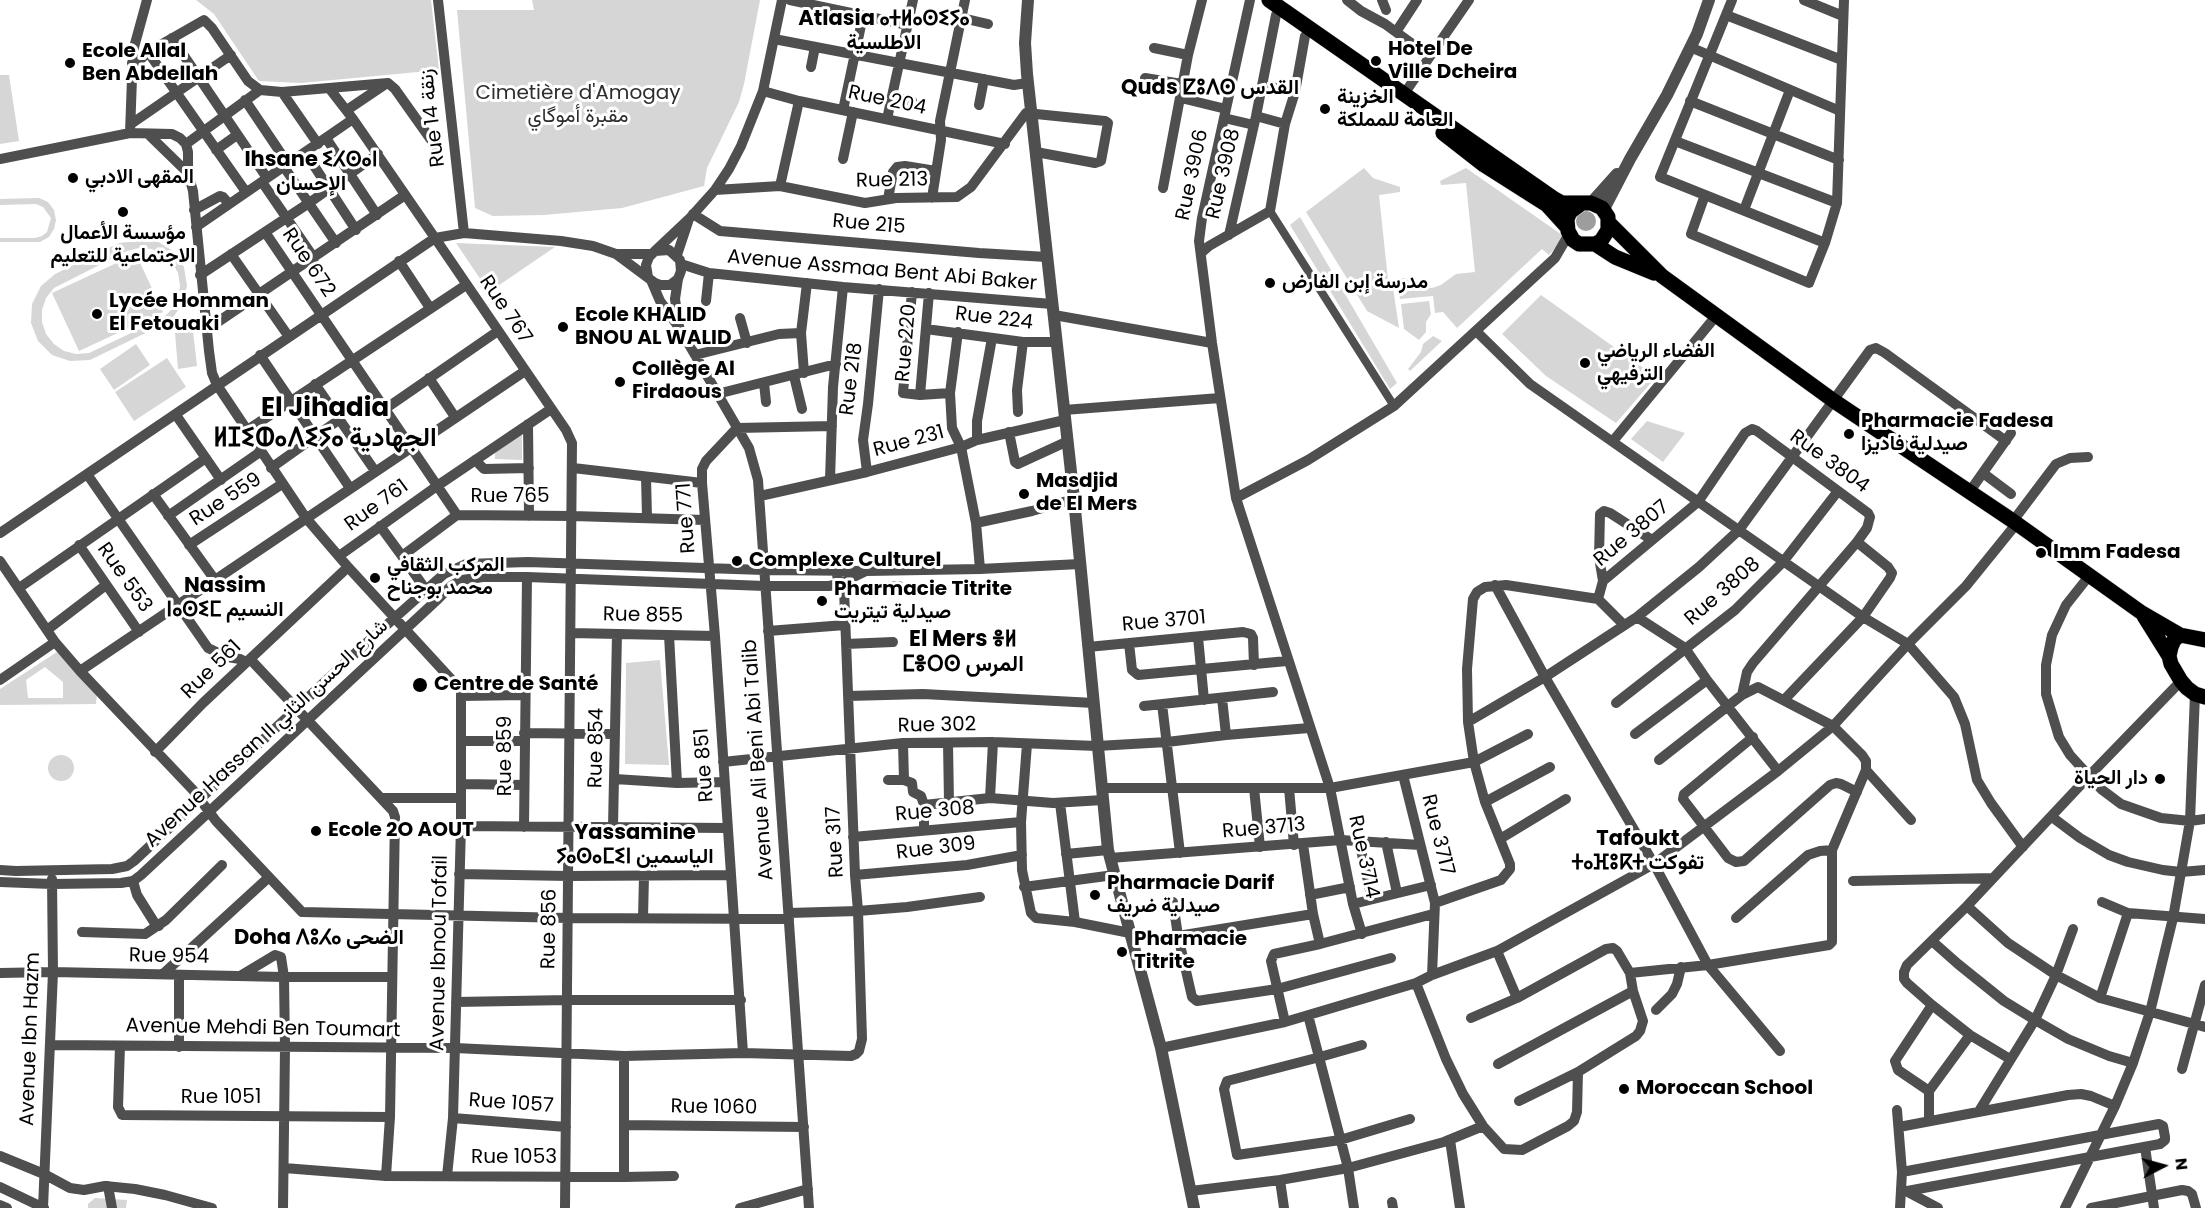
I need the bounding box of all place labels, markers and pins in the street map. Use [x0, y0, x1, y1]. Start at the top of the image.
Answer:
place label: Hotel De Ville Dcheira [1388, 38, 1517, 85]
place label: Ecole Allal Ben Abdellah [82, 40, 218, 87]
marker: Hotel De Ville Dcheira [1369, 54, 1383, 68]
marker: Ecole Allal Ben Abdellah [63, 56, 77, 70]
place label: الخزينة العامة للمملكة [1337, 86, 1453, 133]
marker: الخزينة العامة للمملكة [1318, 102, 1332, 116]
place label: المقهى الادبي [85, 166, 194, 190]
marker: المقهى الادبي [66, 171, 80, 185]
marker: مؤسسة الأعمال الاجتماعية للتعليم [116, 205, 130, 219]
place label: مؤسسة الأعمال الاجتماعية للتعليم [51, 222, 195, 269]
place label: مدرسة إبن الفارض [1282, 271, 1428, 295]
marker: مدرسة إبن الفارض [1263, 276, 1277, 290]
place label: Lycée Homman El Fetouaki [109, 290, 269, 337]
place label: Ecole KHALID BNOU AL WALID [575, 304, 732, 351]
marker: Lycée Homman El Fetouaki [90, 307, 104, 321]
marker: Ecole KHALID BNOU AL WALID [556, 320, 570, 334]
place label: الفضاء الرياضي الترفيهي [1597, 340, 1715, 387]
marker: الفضاء الرياضي الترفيهي [1578, 356, 1592, 370]
place label: Collège Al Firdaous [632, 358, 735, 405]
marker: Collège Al Firdaous [613, 375, 627, 389]
place label: Pharmacie Fadesa صيدلية فاديزا [1861, 410, 2054, 457]
marker: Pharmacie Fadesa صيدلية فاديزا [1842, 427, 1856, 441]
place label: Masdjid de El Mers [1036, 470, 1137, 517]
marker: Masdjid de El Mers [1017, 487, 1031, 501]
place label: Imm Fadesa [2053, 541, 2181, 565]
marker: Imm Fadesa [2034, 546, 2048, 560]
place label: Complexe Culturel [749, 549, 941, 573]
place label: المركب الثقافي محمد بوجناح [387, 554, 505, 601]
marker: Complexe Culturel [730, 554, 744, 568]
marker: المركب الثقافي محمد بوجناح [368, 571, 382, 585]
place label: Pharmacie Titrite صيدلية تيتريت [834, 578, 1012, 625]
marker: Pharmacie Titrite صيدلية تيتريت [815, 594, 829, 608]
place label: Centre de Santé [434, 673, 598, 697]
marker: Centre de Santé [411, 676, 429, 694]
place label: دار الحياة [2074, 767, 2148, 791]
marker: دار الحياة [2153, 772, 2167, 786]
place label: Ecole 2O AOUT [328, 819, 474, 843]
marker: Ecole 2O AOUT [309, 824, 323, 838]
place label: Pharmacie Darif صيدلية ضريف [1107, 872, 1274, 919]
marker: Pharmacie Darif صيدلية ضريف [1088, 888, 1102, 902]
place label: Pharmacie Titrite [1134, 928, 1247, 975]
marker: Pharmacie Titrite [1115, 945, 1129, 959]
place label: Moroccan School [1636, 1077, 1813, 1101]
marker: Moroccan School [1617, 1082, 1631, 1096]

